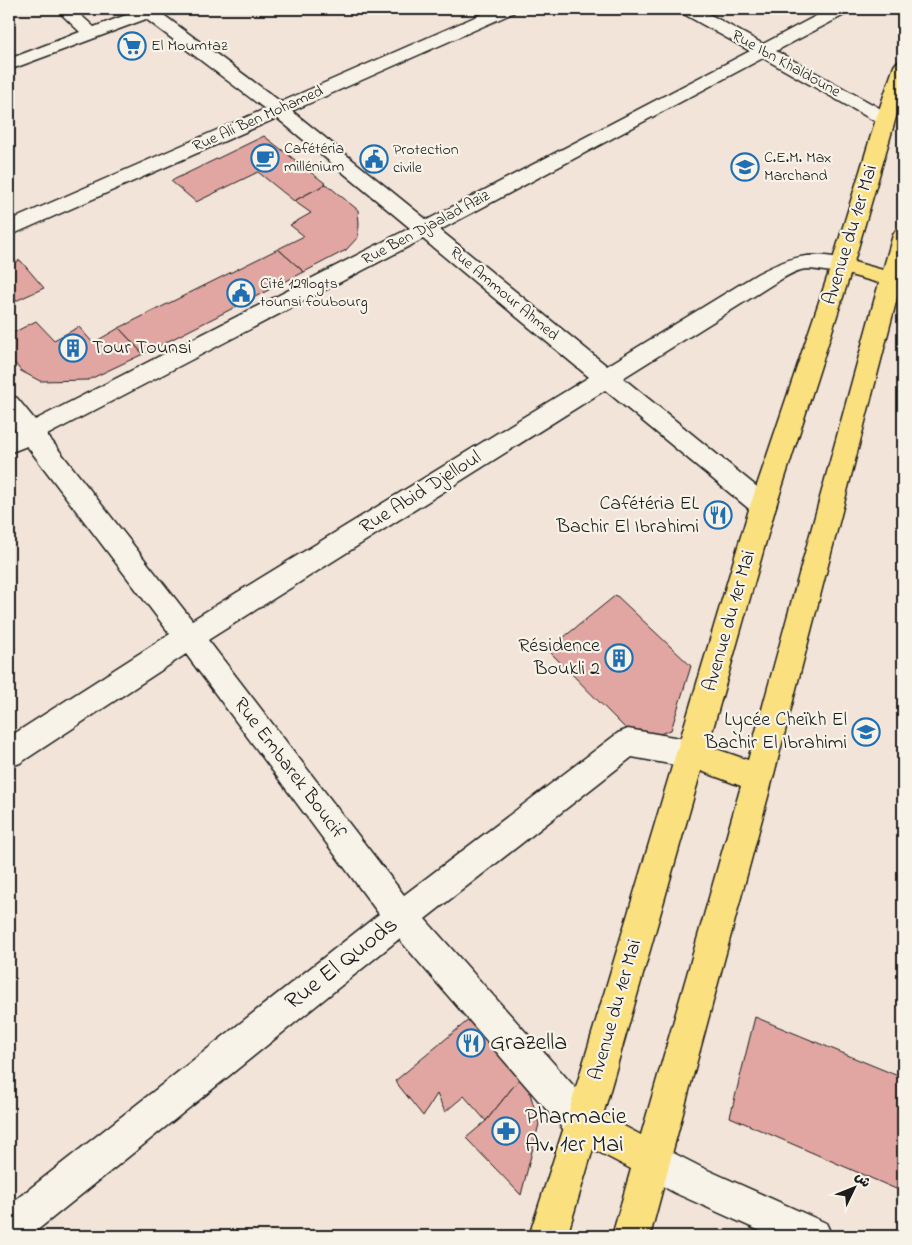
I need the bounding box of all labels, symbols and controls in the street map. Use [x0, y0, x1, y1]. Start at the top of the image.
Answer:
street label: Rue Ibn Khaldoune [727, 24, 846, 104]
supermarket icon: El Moumtaz [117, 31, 147, 61]
place label: El Moumtaz [151, 34, 228, 58]
street label: Rue Ali Ben Mohamed [189, 79, 327, 159]
place label: Cafétéria millénium [284, 137, 344, 179]
place label: Protection civile [393, 138, 459, 180]
cafe icon: Cafétéria millénium [250, 143, 280, 173]
public building icon: Protection civile [359, 144, 389, 174]
place label: C.E.M. Max Marchand [764, 146, 832, 188]
school or university icon: C.E.M. Max Marchand [730, 152, 760, 182]
street label: Avenue du 1er Mai [816, 161, 886, 309]
street label: Rue Ben Djaalad Aziz [358, 184, 494, 272]
street label: Rue Ammour Ahmed [444, 241, 564, 347]
place label: Cité 129logts tounsi foubourg [260, 272, 368, 314]
public building icon: Cité 129logts tounsi foubourg [226, 278, 256, 308]
building icon: Tour Tounsi [58, 333, 88, 363]
place label: Tour Tounsi [92, 334, 192, 363]
street label: Rue Abid Djelloul [355, 444, 487, 542]
place label: Cafétéria EL Bachir El Ibrahimi [556, 490, 700, 542]
restaurant icon: Cafétéria EL Bachir El Ibrahimi [703, 500, 733, 530]
street label: Avenue du 1er Mai [696, 547, 764, 695]
place label: Résidence Boukli 2 [518, 632, 600, 684]
building icon: Résidence Boukli 2 [604, 643, 634, 673]
street label: Rue Embarek Boucif [226, 692, 353, 847]
place label: Lycée Cheïkh El Bachir El Ibrahimi [704, 706, 847, 758]
school or university icon: Lycée Cheïkh El Bachir El Ibrahimi [851, 717, 881, 747]
street label: Rue El Quods [278, 908, 406, 1020]
street label: Avenue du 1er Mai [582, 936, 650, 1084]
place label: Grazella [490, 1026, 567, 1061]
restaurant icon: Grazella [456, 1028, 486, 1058]
place label: Pharmacie Av. 1er Mai [525, 1100, 627, 1163]
pharmacy icon: Pharmacie Av. 1er Mai [491, 1116, 521, 1146]
north arrow [830, 1162, 880, 1212]
text: ش [849, 1167, 875, 1193]

